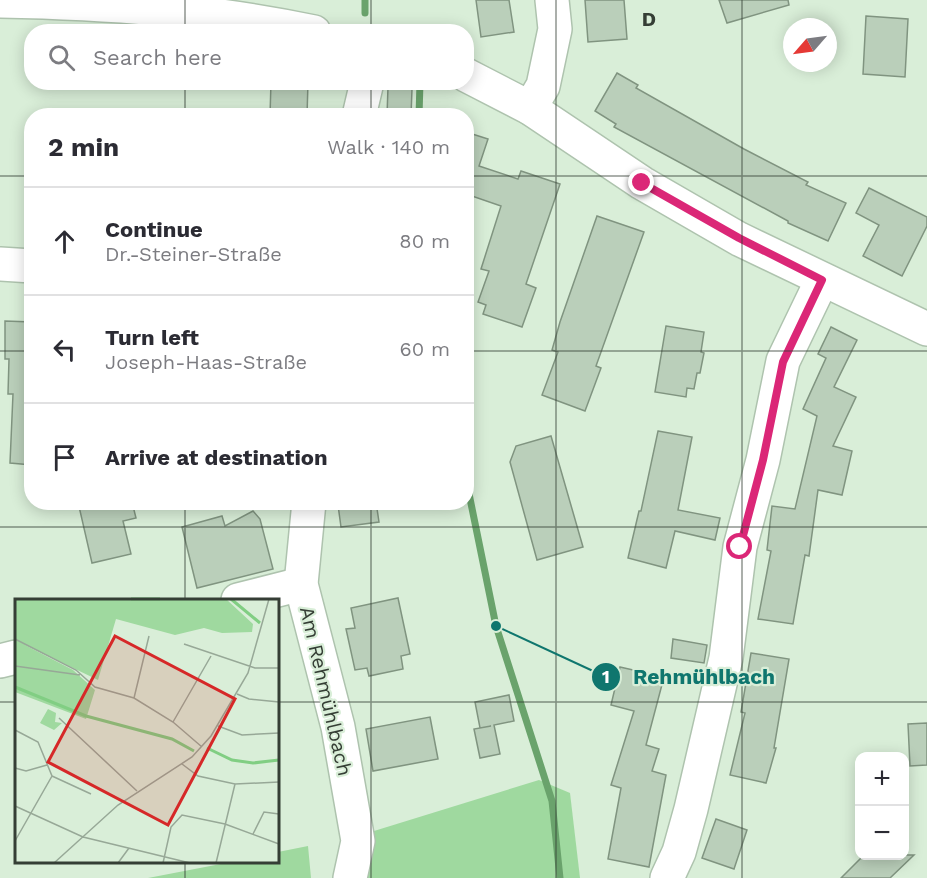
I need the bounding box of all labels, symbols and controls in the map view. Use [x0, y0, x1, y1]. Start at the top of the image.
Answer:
text: D [642, 7, 656, 31]
north arrow [783, 18, 837, 72]
search box [24, 24, 474, 90]
icon: search [45, 41, 78, 74]
text: Search here [93, 45, 222, 70]
text: 2 min [48, 132, 119, 162]
text: Walk · 140 m [327, 135, 450, 159]
route end [628, 169, 654, 195]
text: Continue [105, 217, 203, 242]
icon: ahead [48, 225, 81, 258]
text: 80 m [399, 229, 450, 253]
text: Dr.-Steiner-Straße [105, 242, 282, 266]
text: Turn left [105, 325, 199, 350]
icon: left [48, 333, 81, 366]
text: 60 m [400, 337, 450, 361]
text: Joseph-Haas-Straße [105, 350, 307, 374]
icon: arrive [48, 441, 81, 474]
text: Arrive at destination [105, 445, 328, 470]
route start [726, 533, 752, 559]
inset map [15, 599, 279, 863]
street label: Am Rehmühlbach [295, 604, 357, 778]
callout: Rehmühlbach [591, 658, 787, 697]
text: Rehmühlbach [633, 664, 775, 689]
text: 1 [602, 666, 610, 687]
map controls [855, 752, 909, 860]
button: + [855, 752, 909, 806]
button: − [855, 806, 909, 860]

